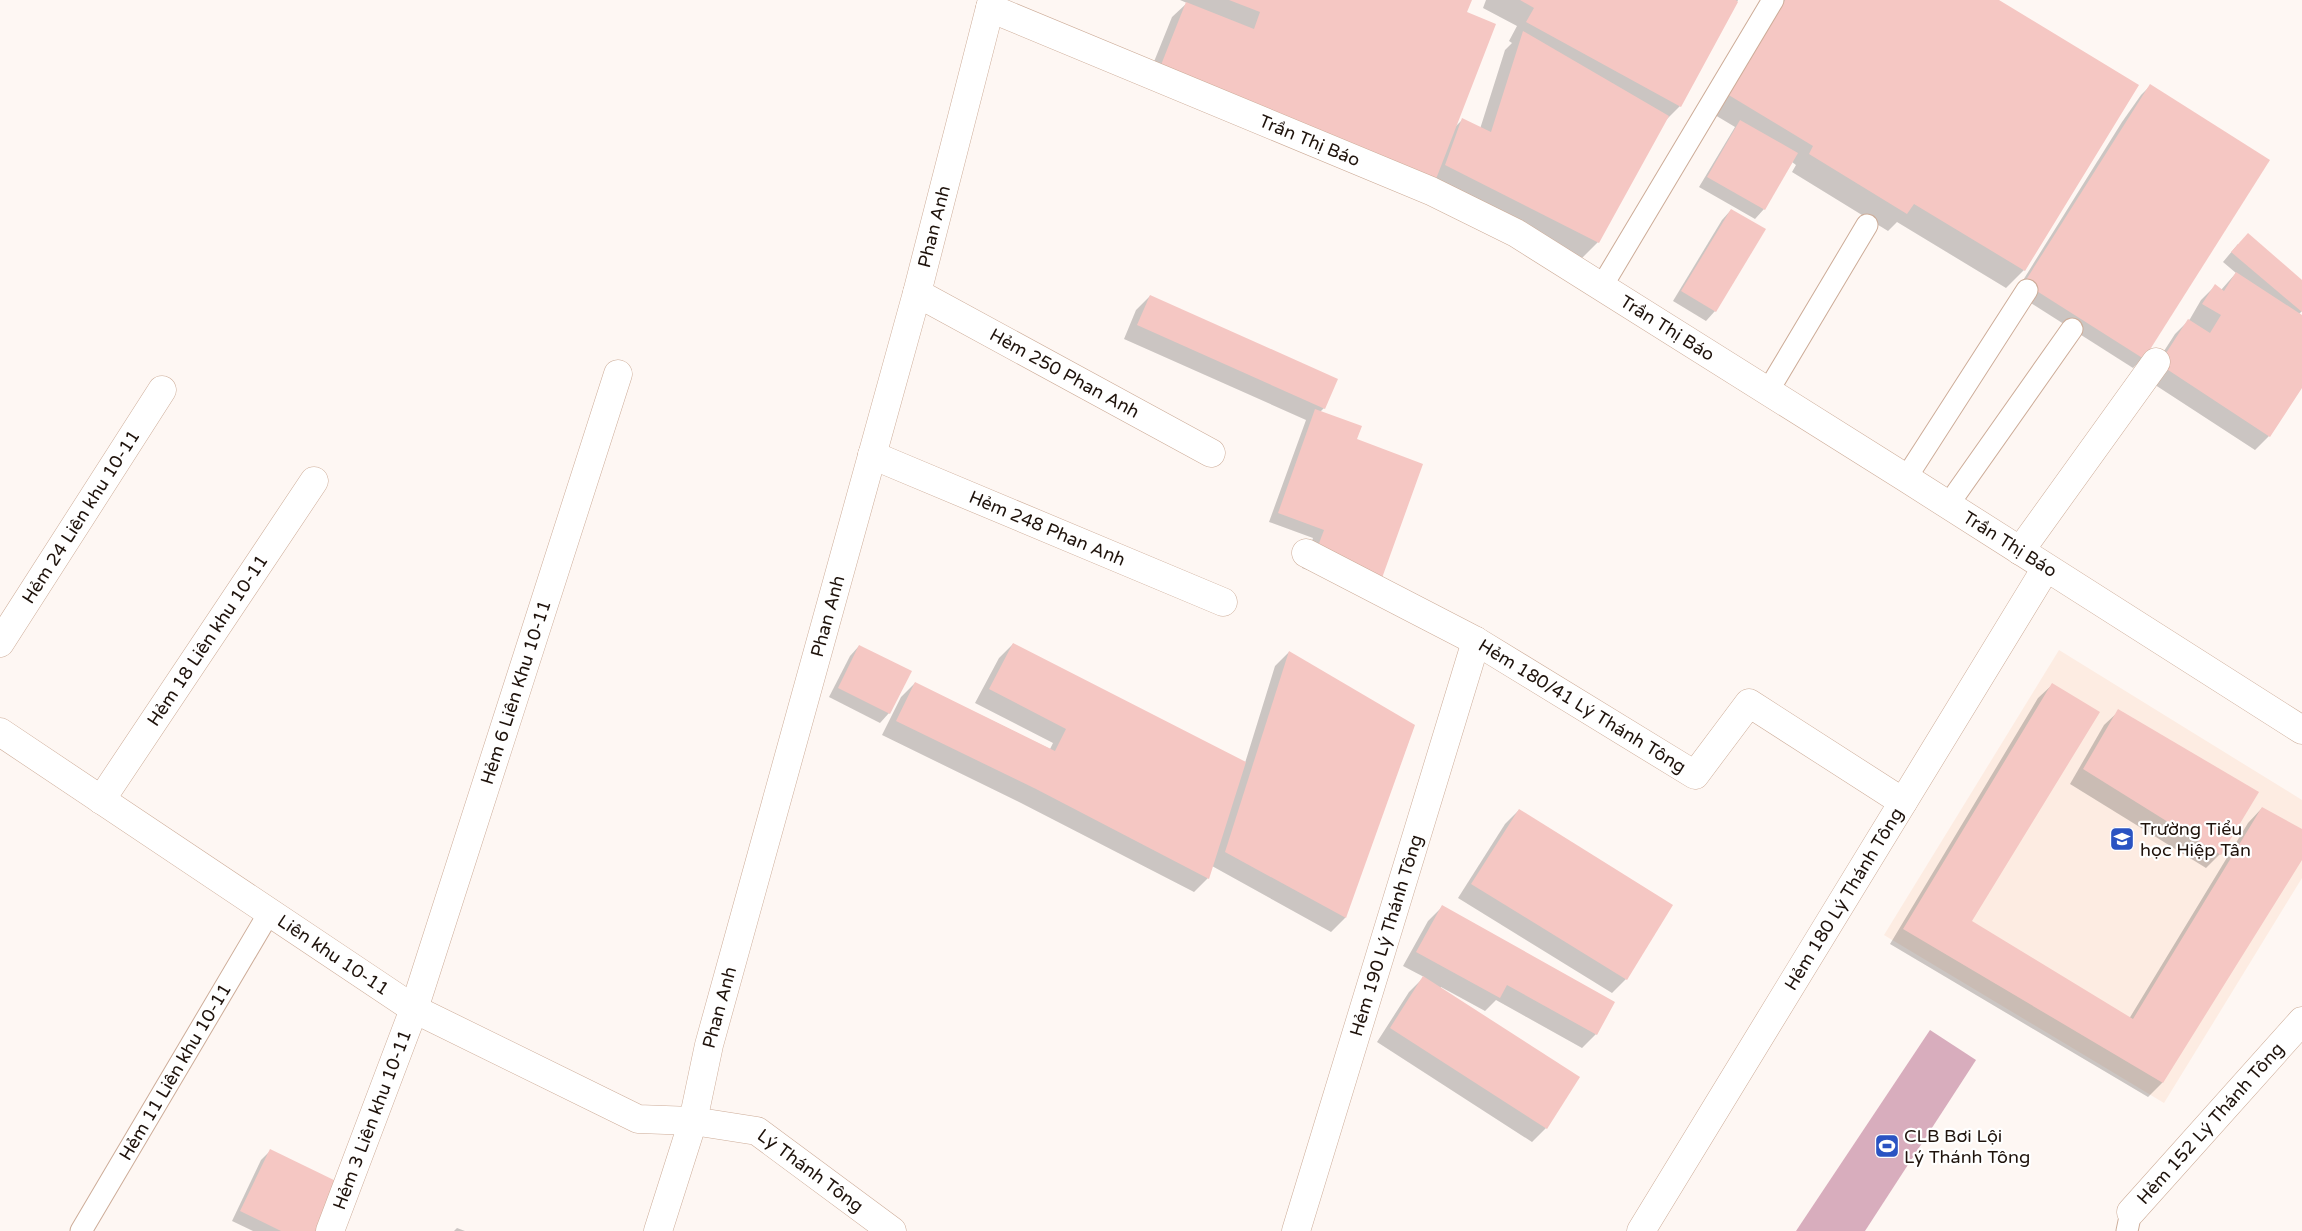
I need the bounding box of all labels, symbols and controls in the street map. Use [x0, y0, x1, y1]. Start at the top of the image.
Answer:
street label: Trần Thị Báo [1256, 110, 1363, 171]
street label: Phan Anh [913, 183, 955, 270]
street label: Trần Thị Báo [1616, 290, 1719, 366]
street label: Hẻm 250 Phan Anh [986, 324, 1143, 423]
street label: Hẻm 24 Liên khu 10-11 [17, 426, 145, 608]
street label: Hẻm 248 Phan Anh [966, 486, 1129, 571]
street label: Trần Thị Báo [1959, 506, 2061, 582]
street label: Hẻm 18 Liên khu 10-11 [142, 550, 273, 730]
street label: Phan Anh [806, 573, 849, 660]
street label: Hẻm 6 Liên Khu 10-11 [476, 597, 556, 787]
street label: Hẻm 180/41 Lý Thánh Tông [1474, 634, 1690, 778]
street label: Hẻm 180 Lý Thánh Tông [1780, 804, 1908, 994]
place label: Trường Tiểu học Hiệp Tân [2140, 818, 2251, 861]
school or university icon: Trường Tiểu học Hiệp Tân [2109, 826, 2135, 852]
street label: Hẻm 190 Lý Thánh Tông [1345, 832, 1427, 1039]
street label: Liên khu 10-11 [273, 910, 393, 1000]
street label: Phan Anh [698, 964, 741, 1051]
street label: Hẻm 11 Liên khu 10-11 [114, 979, 236, 1164]
street label: Hẻm 3 Liên khu 10-11 [328, 1027, 416, 1213]
street label: Hẻm 152 Lý Thánh Tông [2132, 1038, 2289, 1209]
street label: Lý Thánh Tông [753, 1124, 868, 1217]
place label: CLB Bơi Lội Lý Thánh Tông [1904, 1125, 2030, 1168]
sports icon: CLB Bơi Lội Lý Thánh Tông [1874, 1133, 1900, 1159]

